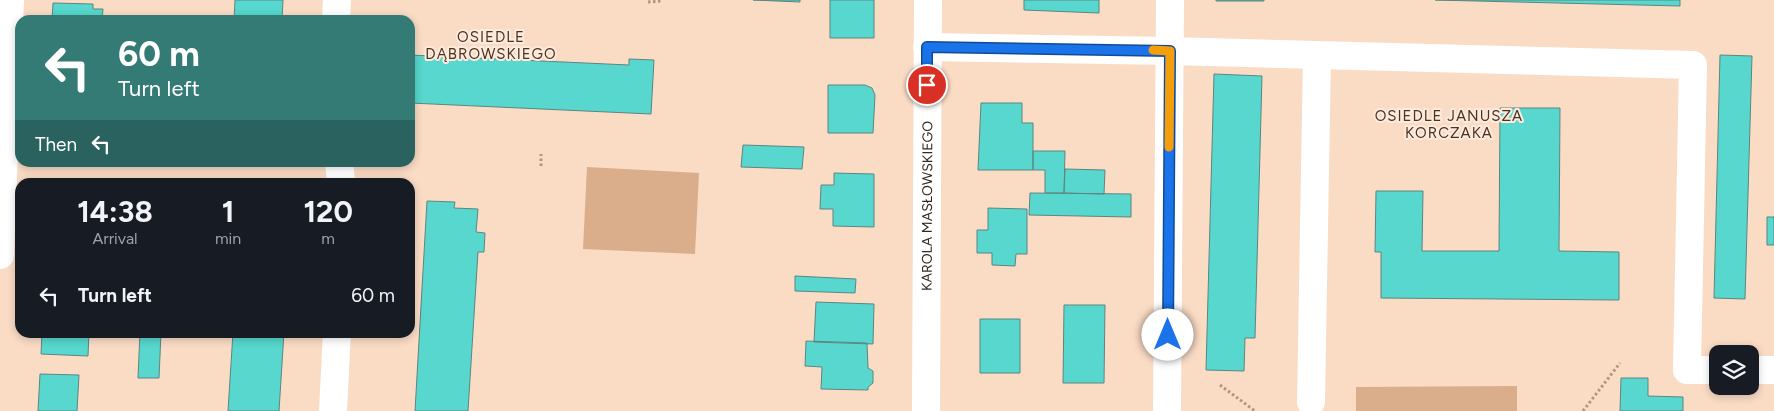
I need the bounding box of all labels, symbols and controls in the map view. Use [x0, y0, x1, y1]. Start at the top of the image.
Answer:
district label: OSIEDLE DĄBROWSKIEGO [425, 28, 557, 63]
text: 60 m [118, 33, 200, 75]
icon: left [35, 35, 100, 100]
pin [906, 64, 948, 106]
icon: arrive [913, 71, 941, 99]
text: Turn left [118, 75, 200, 102]
district label: OSIEDLE JANUSZA KORCZAKA [1375, 107, 1523, 142]
street label: KAROLA MASŁOWSKIEGO [918, 121, 936, 291]
icon: left [87, 130, 115, 158]
text: Then [35, 133, 77, 156]
text: 14:38 [77, 193, 153, 230]
text: 1 [222, 193, 234, 230]
text: 120 [303, 193, 353, 230]
text: Arrival [92, 229, 138, 248]
text: min [215, 229, 241, 248]
text: m [321, 229, 335, 248]
icon: left [35, 282, 63, 310]
text: Turn left [78, 284, 152, 307]
text: 60 m [351, 284, 395, 307]
position arrow [1141, 308, 1193, 360]
map controls [1709, 345, 1759, 395]
button: layers [1709, 345, 1759, 395]

